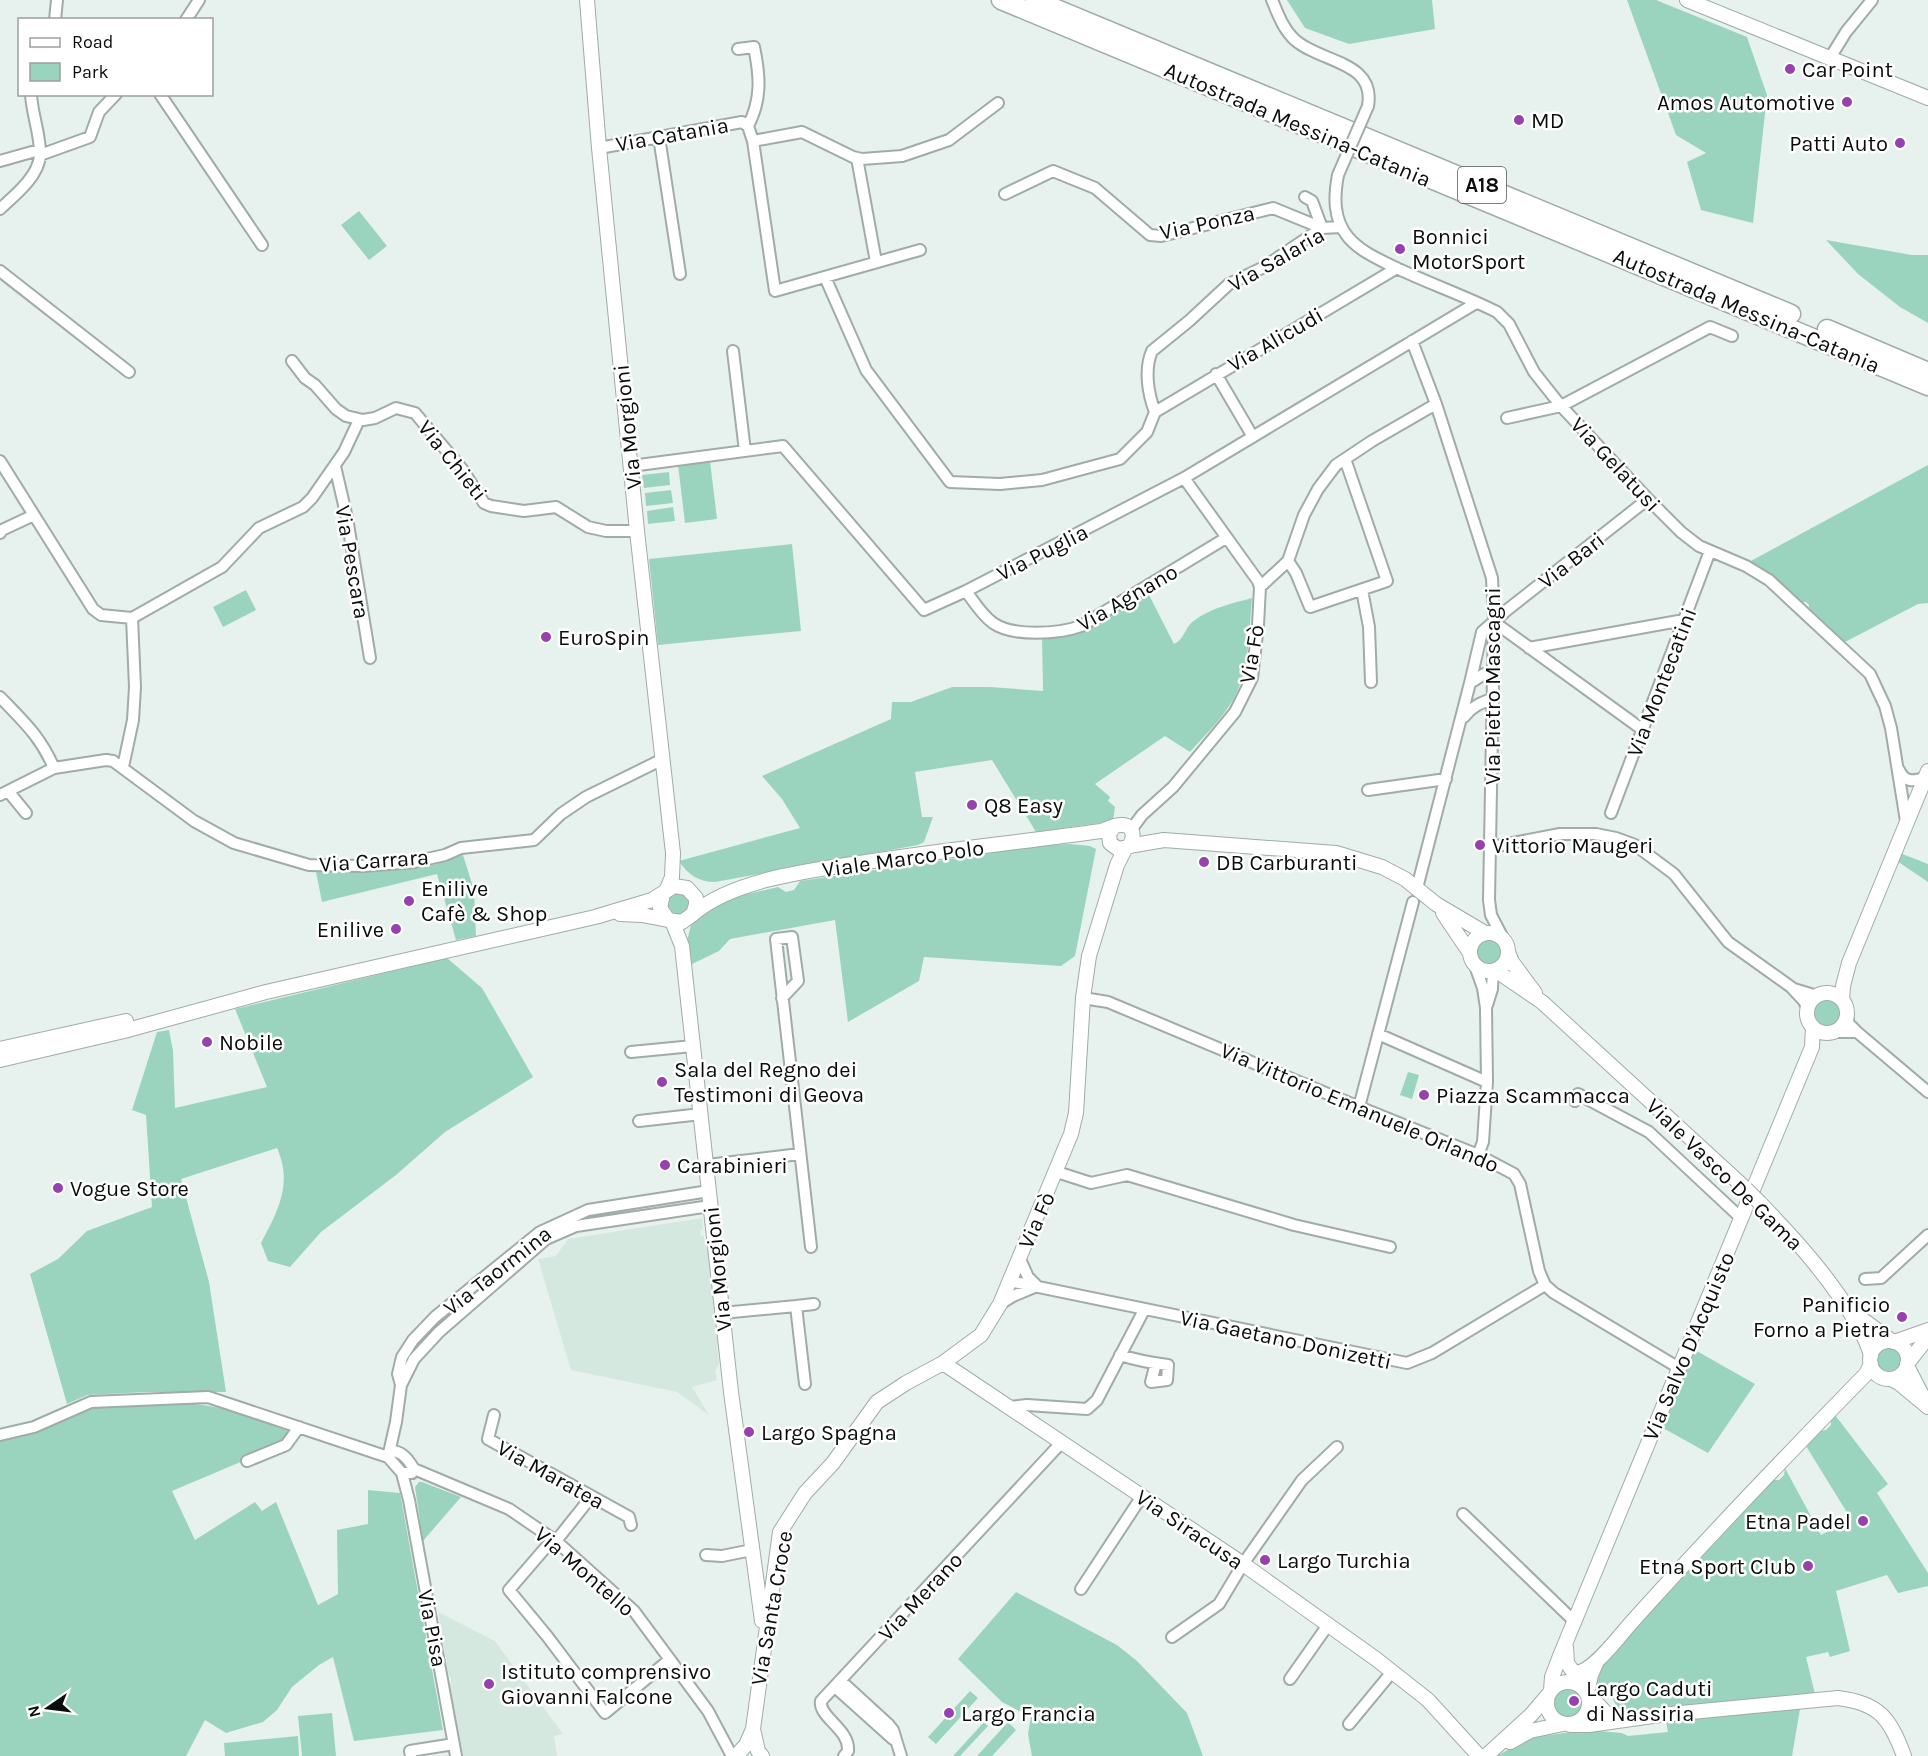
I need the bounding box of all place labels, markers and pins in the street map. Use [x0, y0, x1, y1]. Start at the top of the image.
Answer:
place label: Car Point [1802, 57, 1893, 83]
marker: Car Point [1783, 62, 1797, 76]
place label: Amos Automotive [1657, 90, 1835, 116]
marker: Amos Automotive [1840, 95, 1854, 109]
place label: MD [1531, 108, 1564, 134]
marker: MD [1512, 113, 1526, 127]
place label: Patti Auto [1789, 131, 1888, 157]
marker: Patti Auto [1893, 136, 1907, 150]
place label: Bonnici MotorSport [1412, 224, 1525, 275]
marker: Bonnici MotorSport [1393, 242, 1407, 256]
place label: EuroSpin [558, 625, 650, 651]
marker: EuroSpin [539, 630, 553, 644]
place label: Q8 Easy [984, 793, 1063, 819]
marker: Q8 Easy [965, 798, 979, 812]
place label: Vittorio Maugeri [1492, 833, 1654, 859]
marker: Vittorio Maugeri [1473, 838, 1487, 852]
place label: DB Carburanti [1216, 850, 1358, 876]
marker: DB Carburanti [1197, 855, 1211, 869]
place label: Enilive Cafè & Shop [421, 876, 547, 927]
marker: Enilive Cafè & Shop [402, 894, 416, 908]
place label: Enilive [317, 917, 384, 943]
marker: Enilive [389, 922, 403, 936]
place label: Nobile [219, 1030, 283, 1056]
marker: Nobile [200, 1035, 214, 1049]
place label: Sala del Regno dei Testimoni di Geova [674, 1057, 864, 1108]
marker: Sala del Regno dei Testimoni di Geova [655, 1075, 669, 1089]
place label: Piazza Scammacca [1436, 1083, 1630, 1109]
marker: Piazza Scammacca [1417, 1088, 1431, 1102]
place label: Carabinieri [677, 1153, 788, 1179]
marker: Carabinieri [658, 1158, 672, 1172]
place label: Vogue Store [70, 1176, 189, 1202]
marker: Vogue Store [51, 1181, 65, 1195]
place label: Panificio Forno a Pietra [1753, 1292, 1890, 1343]
marker: Panificio Forno a Pietra [1895, 1310, 1909, 1324]
place label: Largo Spagna [761, 1420, 897, 1446]
marker: Largo Spagna [742, 1425, 756, 1439]
place label: Etna Padel [1745, 1509, 1851, 1535]
marker: Etna Padel [1856, 1514, 1870, 1528]
place label: Largo Turchia [1277, 1548, 1411, 1574]
marker: Largo Turchia [1258, 1553, 1272, 1567]
place label: Etna Sport Club [1639, 1554, 1796, 1580]
marker: Etna Sport Club [1801, 1559, 1815, 1573]
place label: Istituto comprensivo Giovanni Falcone [501, 1659, 711, 1710]
place label: Largo Caduti di Nassiria [1586, 1676, 1712, 1727]
marker: Istituto comprensivo Giovanni Falcone [482, 1677, 496, 1691]
marker: Largo Caduti di Nassiria [1567, 1694, 1581, 1708]
place label: Largo Francia [961, 1701, 1096, 1727]
marker: Largo Francia [942, 1706, 956, 1720]

